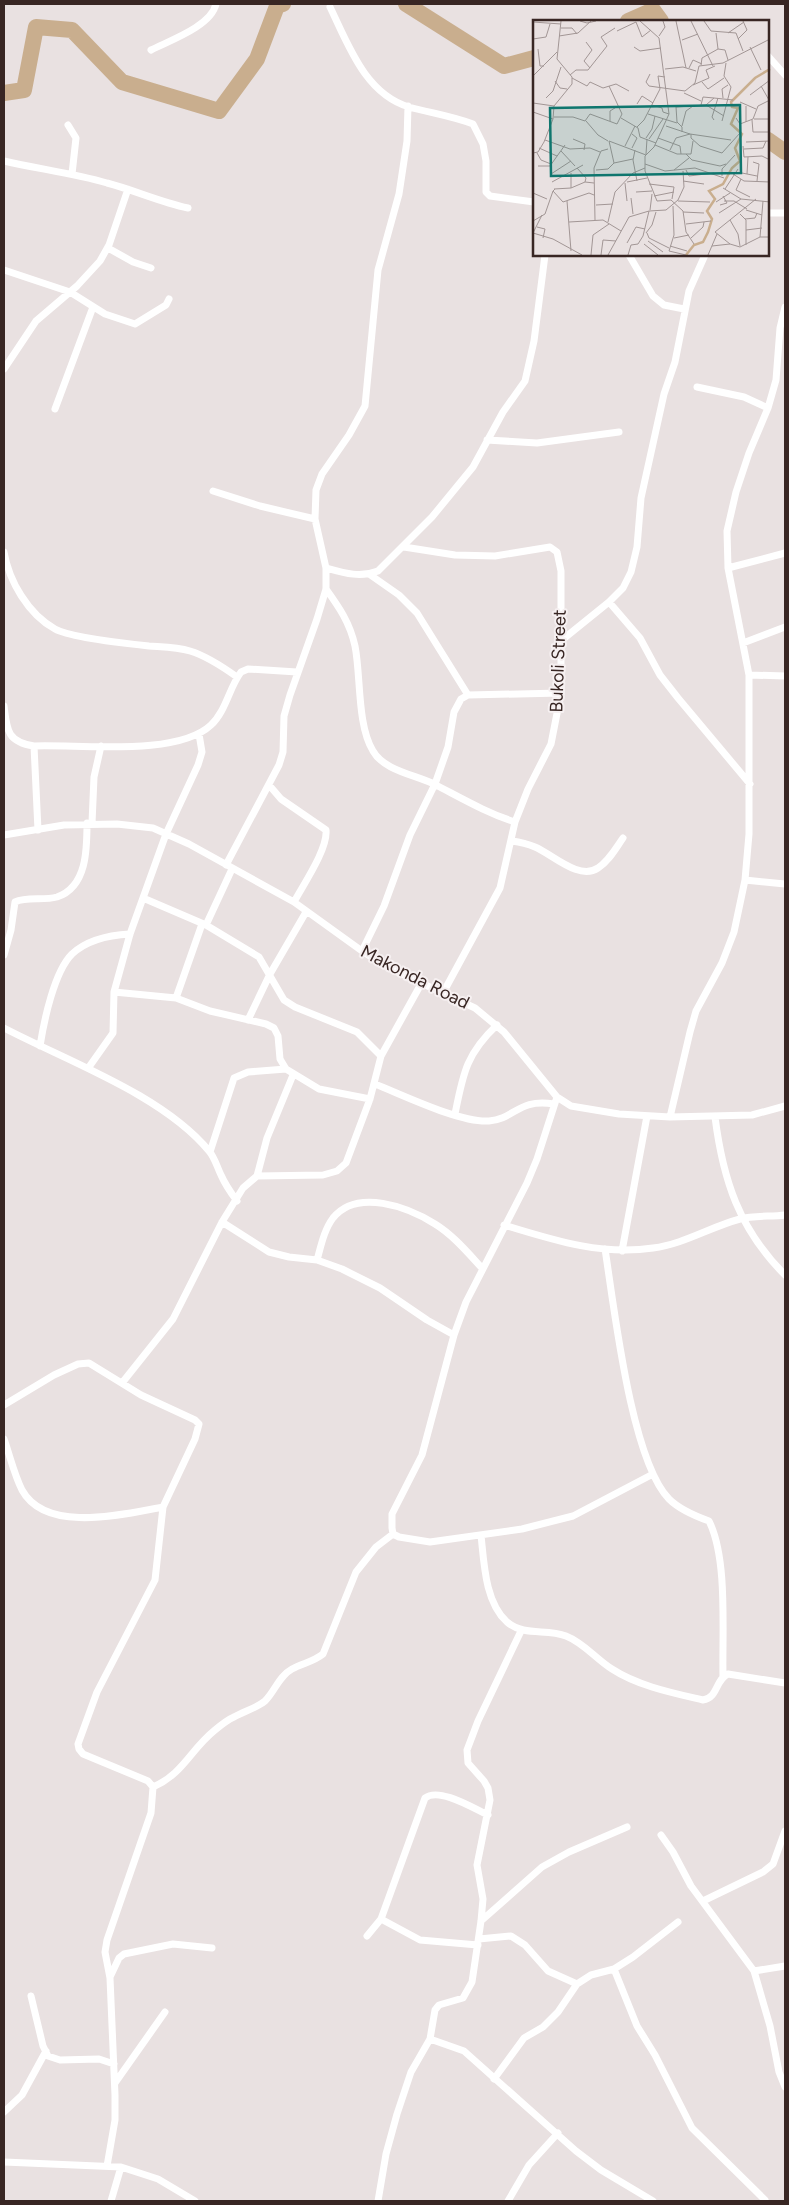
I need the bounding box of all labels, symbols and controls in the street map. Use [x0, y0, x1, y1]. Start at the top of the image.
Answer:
inset map [533, 20, 769, 256]
street label: Bukoli Street [545, 609, 571, 713]
street label: Makonda Road [357, 940, 473, 1014]

